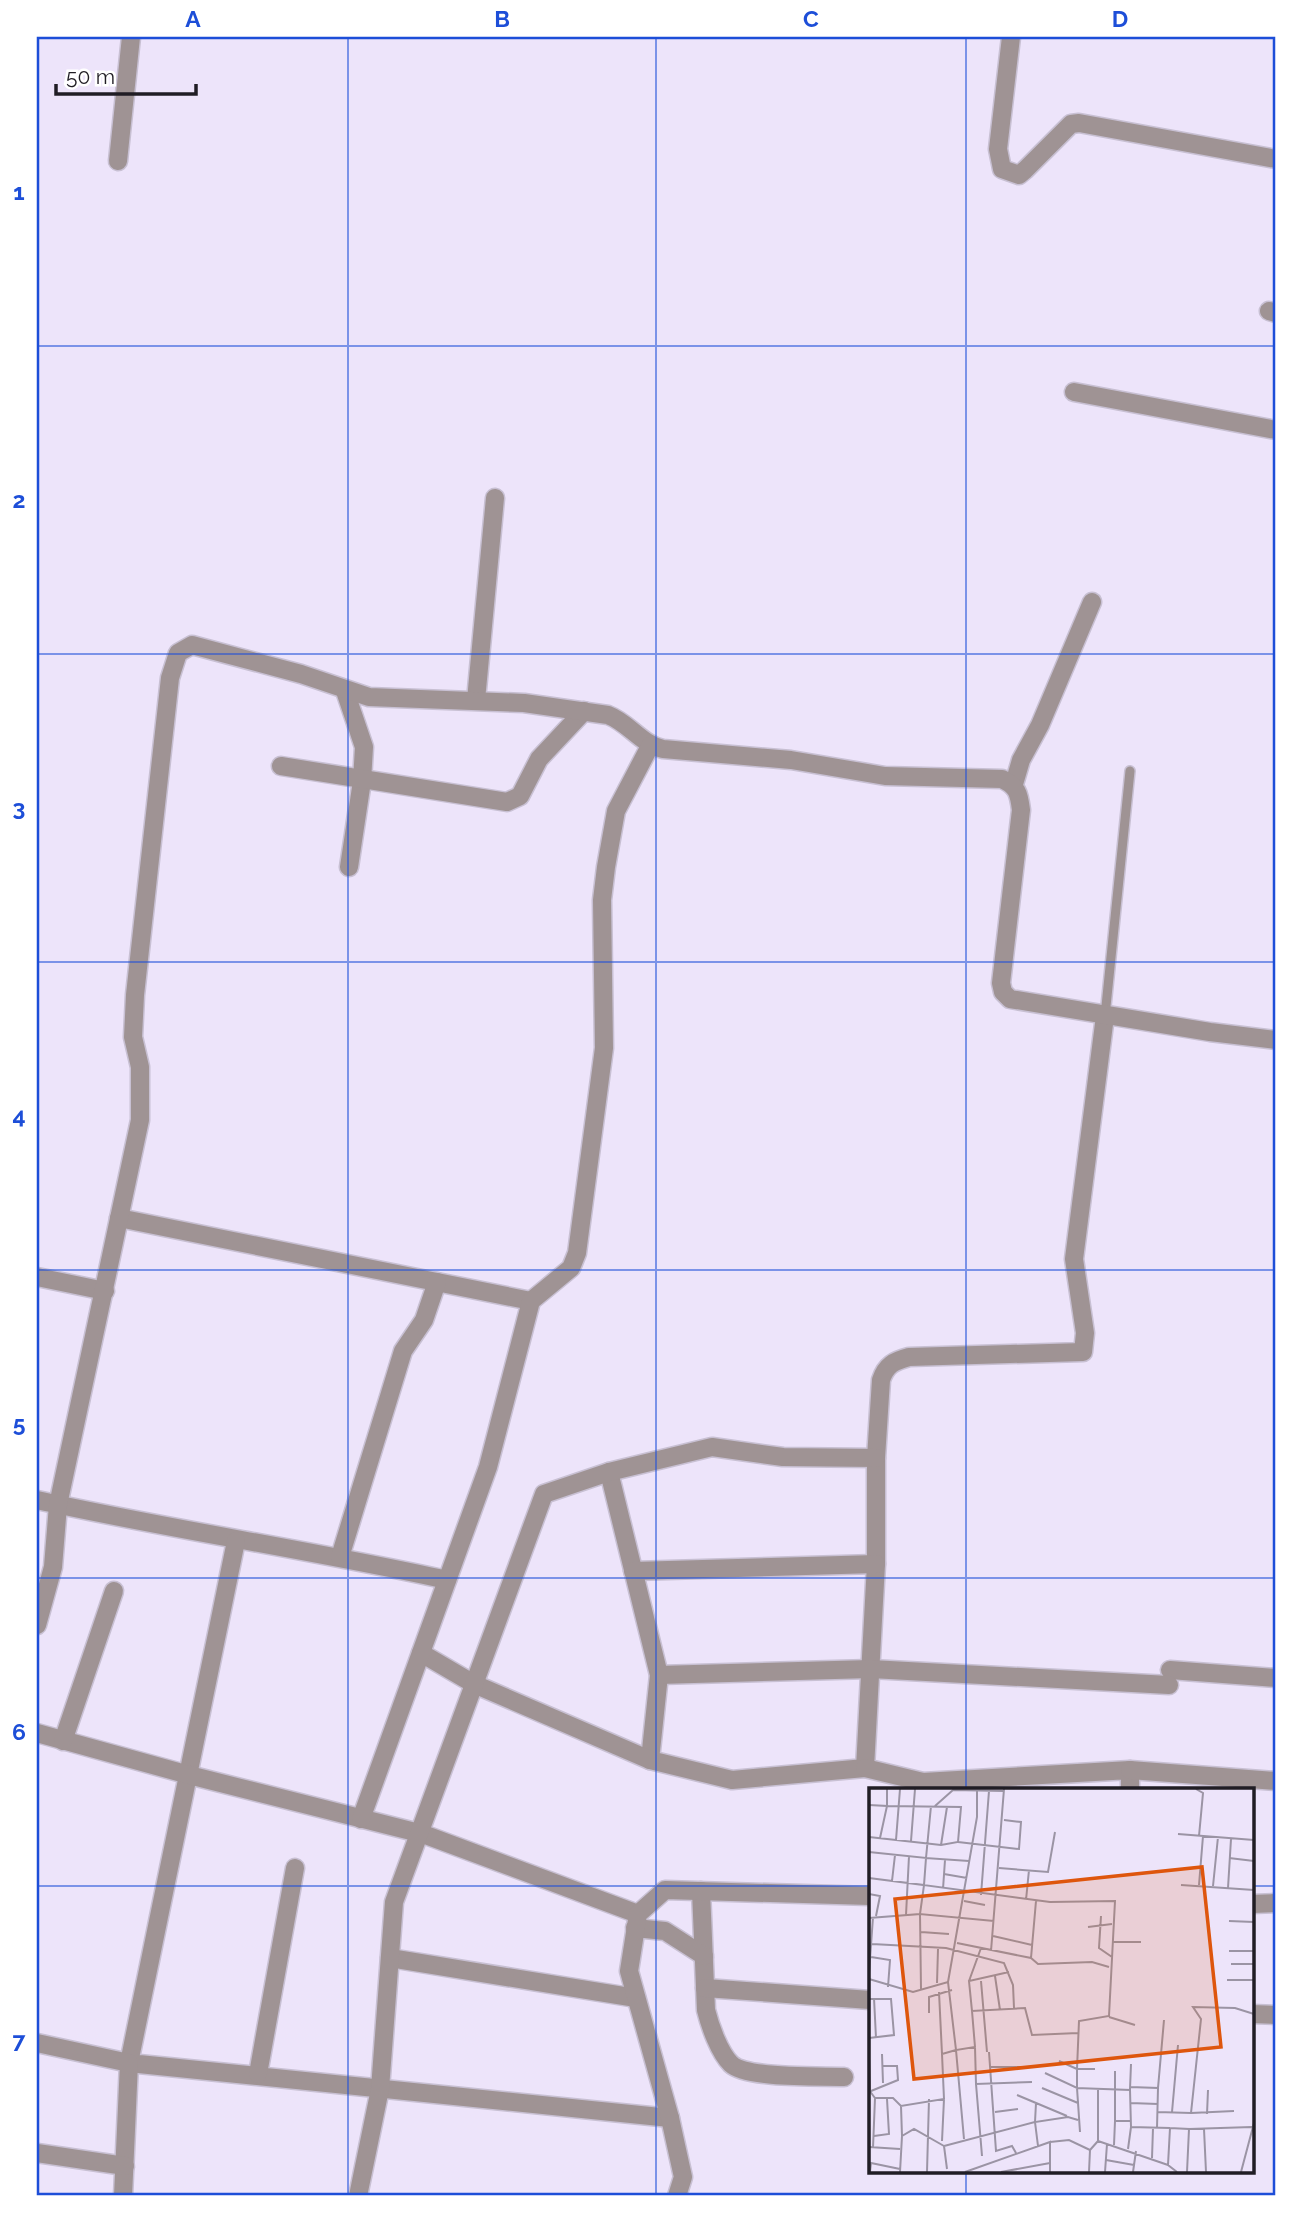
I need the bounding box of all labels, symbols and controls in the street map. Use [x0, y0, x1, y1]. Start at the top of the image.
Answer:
text: A [185, 5, 201, 32]
text: B [494, 5, 510, 32]
text: C [803, 5, 819, 32]
text: D [1112, 5, 1128, 32]
scale bar [56, 52, 196, 96]
text: 50 m [66, 64, 115, 89]
text: 1 [13, 178, 25, 205]
text: 2 [13, 486, 25, 513]
text: 3 [13, 794, 25, 821]
text: 4 [12, 1102, 26, 1129]
text: 5 [13, 1410, 26, 1437]
text: 6 [12, 1718, 26, 1745]
inset map [869, 1788, 1254, 2174]
text: 7 [13, 2026, 26, 2053]

